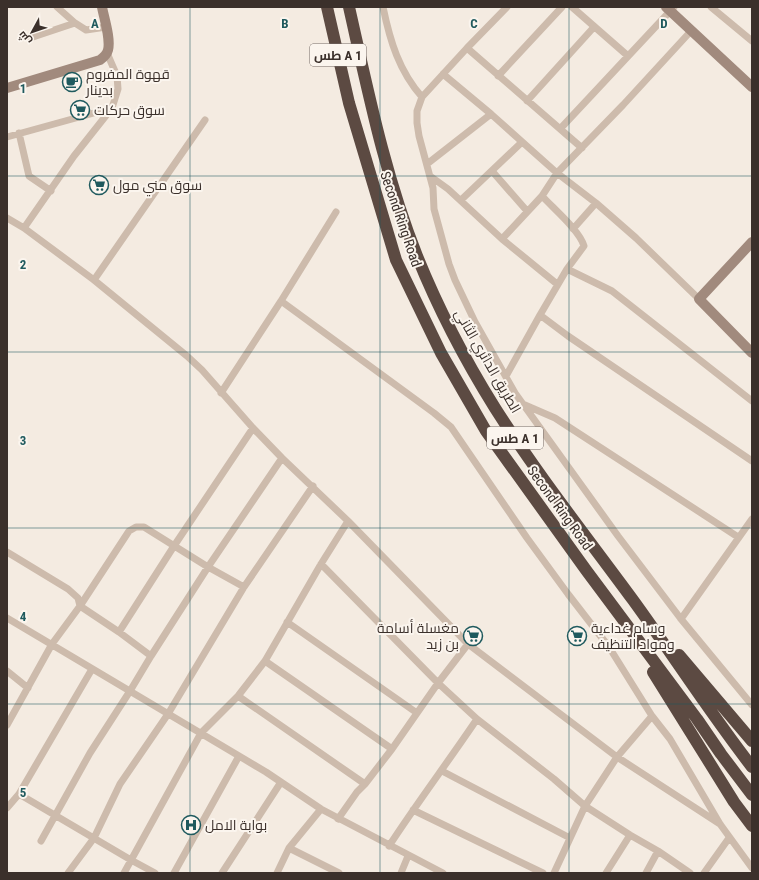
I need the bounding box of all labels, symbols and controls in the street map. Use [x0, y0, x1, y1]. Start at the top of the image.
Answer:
north arrow [12, 12, 52, 52]
text: A [91, 16, 99, 31]
text: B [281, 16, 289, 31]
text: C [470, 16, 478, 31]
text: D [660, 16, 668, 31]
text: ش [15, 29, 34, 48]
road number: طس A 1 [310, 44, 366, 66]
place label: قهوة المفروم بدينار [85, 66, 170, 98]
cafe icon: قهوة المفروم بدينار [61, 71, 83, 93]
text: 1 [20, 81, 26, 96]
supermarket icon: سوق حركات [69, 99, 91, 121]
place label: سوق حركات [94, 102, 165, 119]
street label: Second Ring Road [377, 169, 425, 269]
supermarket icon: سوق مني مول [88, 174, 110, 196]
place label: سوق مني مول [113, 177, 202, 197]
text: 2 [20, 257, 27, 272]
street label: الطريق الدائري الثاني [448, 306, 524, 418]
road number: طس A 1 [487, 427, 543, 449]
text: 3 [20, 433, 26, 448]
street label: Second Ring Road [524, 463, 596, 553]
text: 4 [20, 609, 27, 624]
place label: مغسلة أسامة بن زيد [377, 619, 459, 652]
place label: وسام غداءية ومواد التنظيف [591, 620, 675, 652]
supermarket icon: مغسلة أسامة بن زيد [462, 625, 484, 647]
supermarket icon: وسام غداءية ومواد التنظيف [566, 625, 588, 647]
text: 5 [20, 785, 27, 800]
hospital icon: بوابة الامل [180, 814, 202, 836]
place label: بوابة الامل [205, 817, 267, 833]

